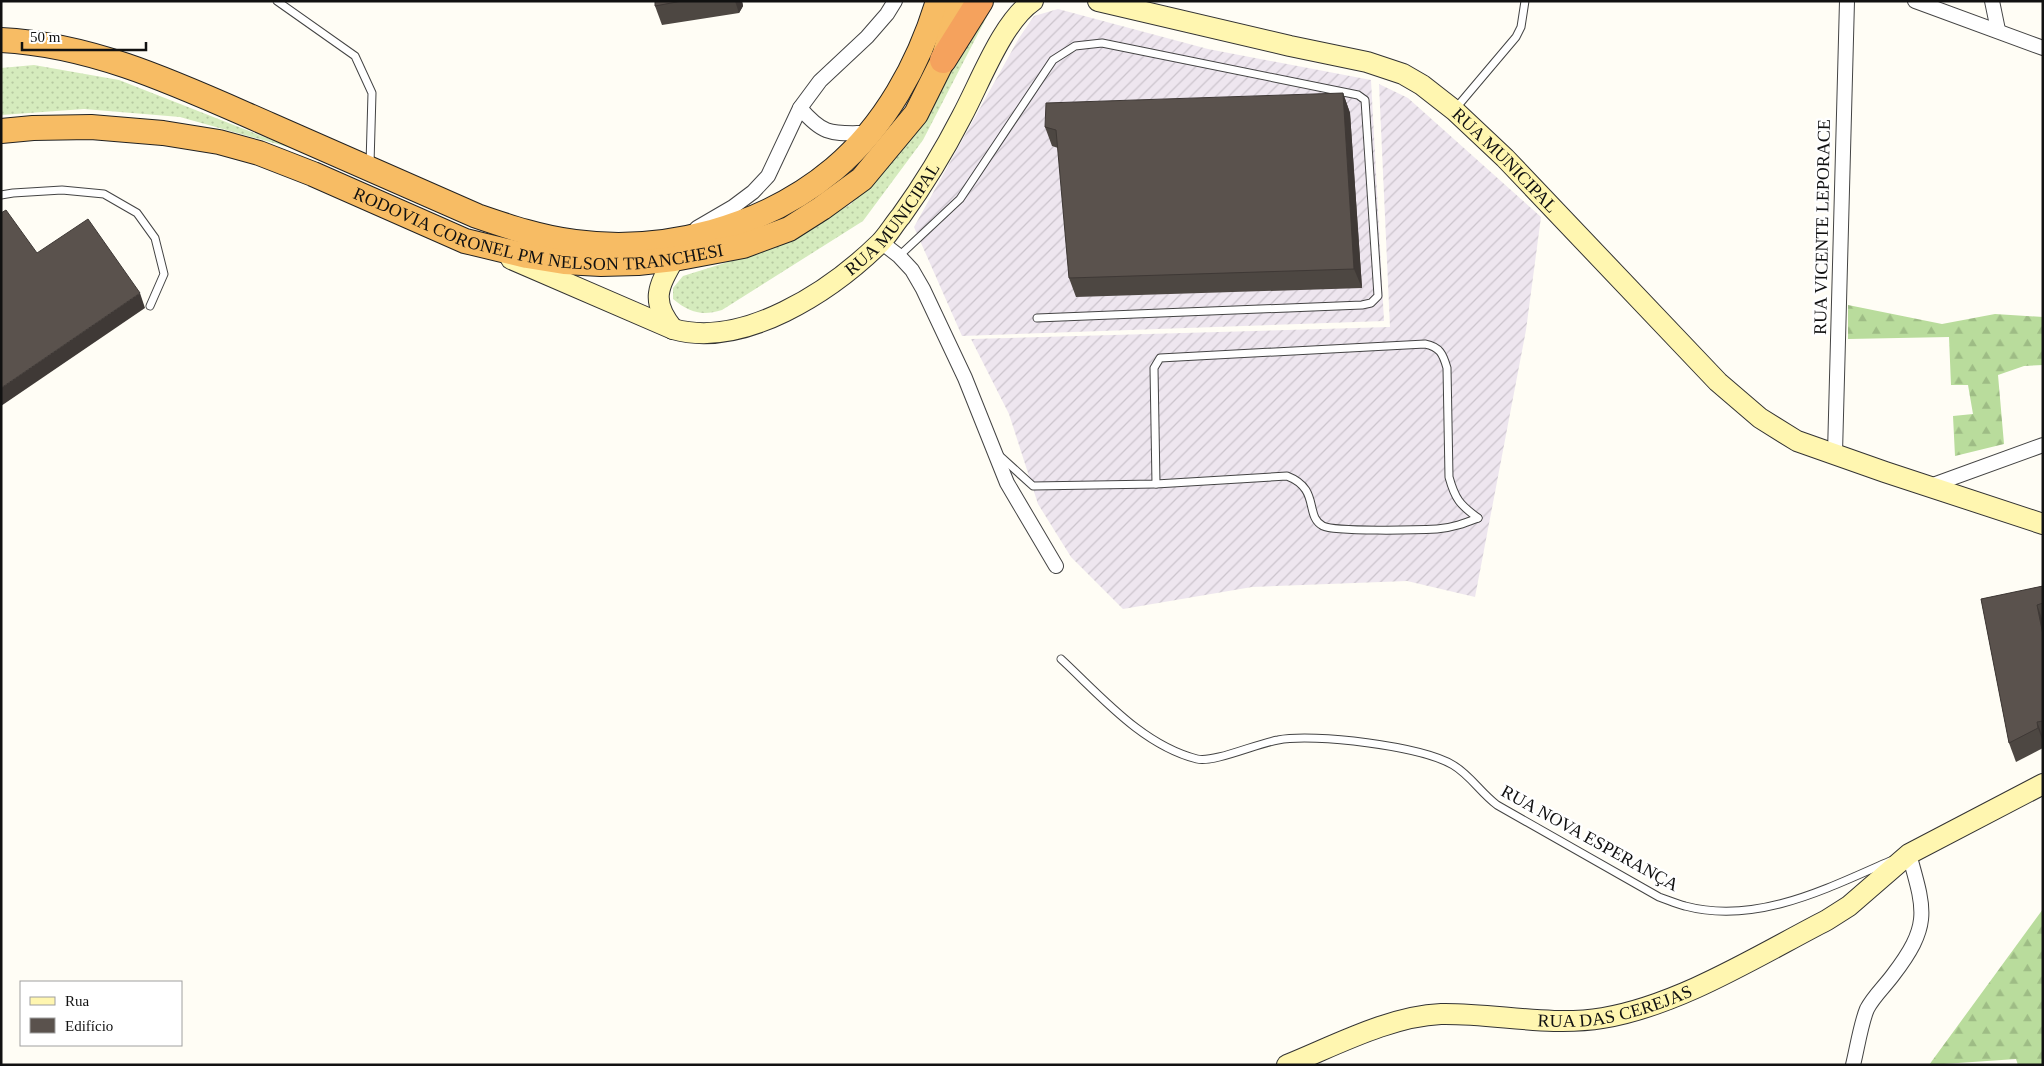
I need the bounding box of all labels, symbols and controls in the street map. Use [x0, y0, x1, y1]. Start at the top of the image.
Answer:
scale bar [22, 20, 146, 52]
text: 50 m [30, 29, 61, 45]
street label: RUA MUNICIPAL [1448, 104, 1562, 217]
street label: RUA VICENTE LEPORACE [1810, 119, 1834, 335]
street label: RUA MUNICIPAL [841, 159, 944, 280]
street label: RODOVIA CORONEL PM NELSON TRANCHESI [350, 183, 725, 274]
street label: RUA NOVA ESPERANÇA [1498, 781, 1682, 895]
legend [20, 981, 182, 1046]
street label: RUA DAS CEREJAS [1537, 981, 1695, 1031]
text: Rua [65, 993, 90, 1009]
text: Edifício [65, 1018, 113, 1034]

